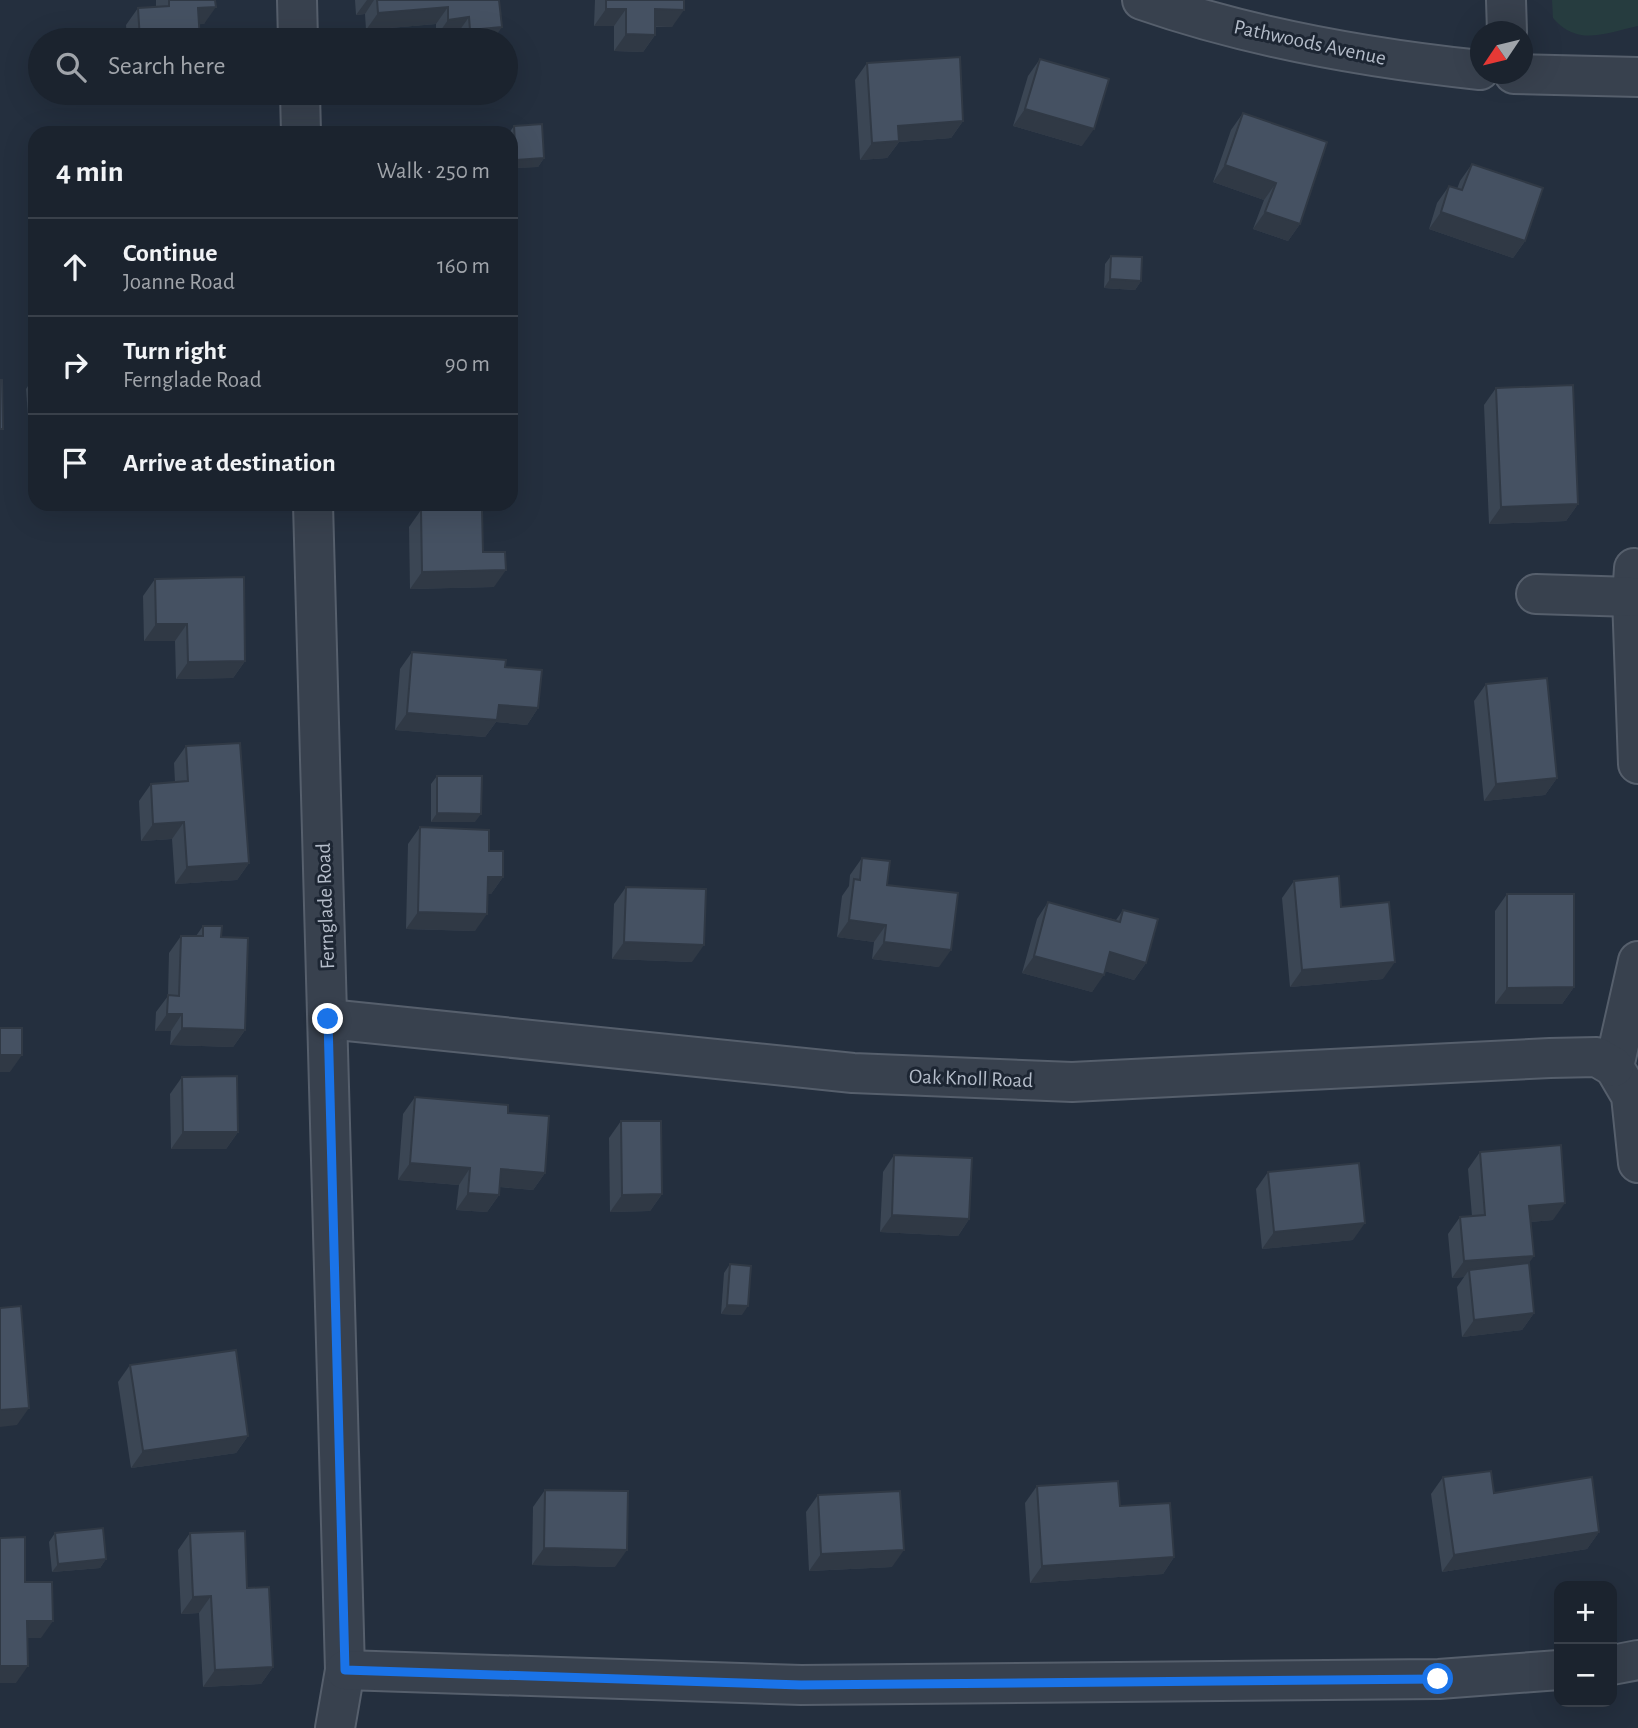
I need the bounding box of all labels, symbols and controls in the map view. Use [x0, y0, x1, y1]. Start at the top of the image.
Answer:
street label: Pathwoods Avenue [1232, 16, 1388, 69]
north arrow [1470, 21, 1533, 84]
search box [28, 28, 518, 105]
icon: search [52, 48, 90, 86]
text: Search here [108, 53, 226, 79]
text: 4 min [56, 157, 124, 187]
text: Walk · 250 m [377, 160, 490, 183]
text: Continue [123, 240, 218, 266]
icon: ahead [56, 248, 94, 286]
text: 160 m [437, 255, 490, 278]
text: Joanne Road [123, 271, 235, 294]
text: Turn right [123, 338, 226, 364]
icon: right [56, 346, 94, 384]
text: 90 m [445, 353, 490, 376]
text: Fernglade Road [123, 369, 262, 392]
icon: arrive [56, 444, 94, 482]
text: Arrive at destination [123, 450, 336, 476]
street label: Fernglade Road [313, 842, 338, 970]
route end [312, 1003, 343, 1034]
street label: Oak Knoll Road [909, 1066, 1033, 1091]
map controls [1554, 1581, 1617, 1707]
button: + [1554, 1581, 1617, 1644]
button: − [1554, 1644, 1617, 1707]
route start [1422, 1663, 1453, 1694]

